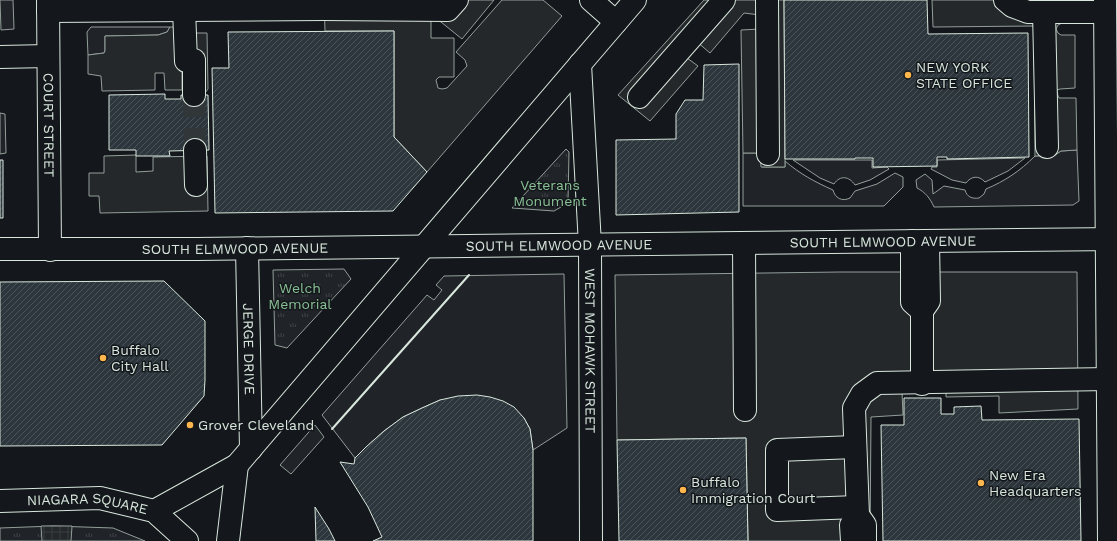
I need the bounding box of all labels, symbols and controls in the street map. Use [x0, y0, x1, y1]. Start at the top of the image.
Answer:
place label: NEW YORK STATE OFFICE [916, 59, 1012, 91]
marker: NEW YORK STATE OFFICE [903, 70, 913, 80]
street label: COURT STREET [41, 73, 57, 178]
park label: Veterans Monument [513, 177, 587, 209]
street label: SOUTH ELMWOOD AVENUE [790, 233, 976, 251]
street label: SOUTH ELMWOOD AVENUE [466, 236, 652, 254]
street label: SOUTH ELMWOOD AVENUE [142, 240, 328, 257]
street label: WEST MOHAWK STREET [582, 268, 599, 434]
park label: Welch Memorial [268, 280, 332, 312]
street label: JERGE DRIVE [240, 303, 258, 395]
place label: Buffalo City Hall [111, 342, 169, 374]
marker: Buffalo City Hall [98, 353, 108, 363]
place label: Grover Cleveland [198, 417, 314, 433]
marker: Grover Cleveland [185, 420, 195, 430]
place label: New Era Headquarters [989, 467, 1081, 499]
place label: Buffalo Immigration Court [691, 474, 815, 506]
marker: New Era Headquarters [976, 478, 986, 488]
marker: Buffalo Immigration Court [678, 485, 688, 495]
street label: NIAGARA SQUARE [27, 490, 150, 517]

